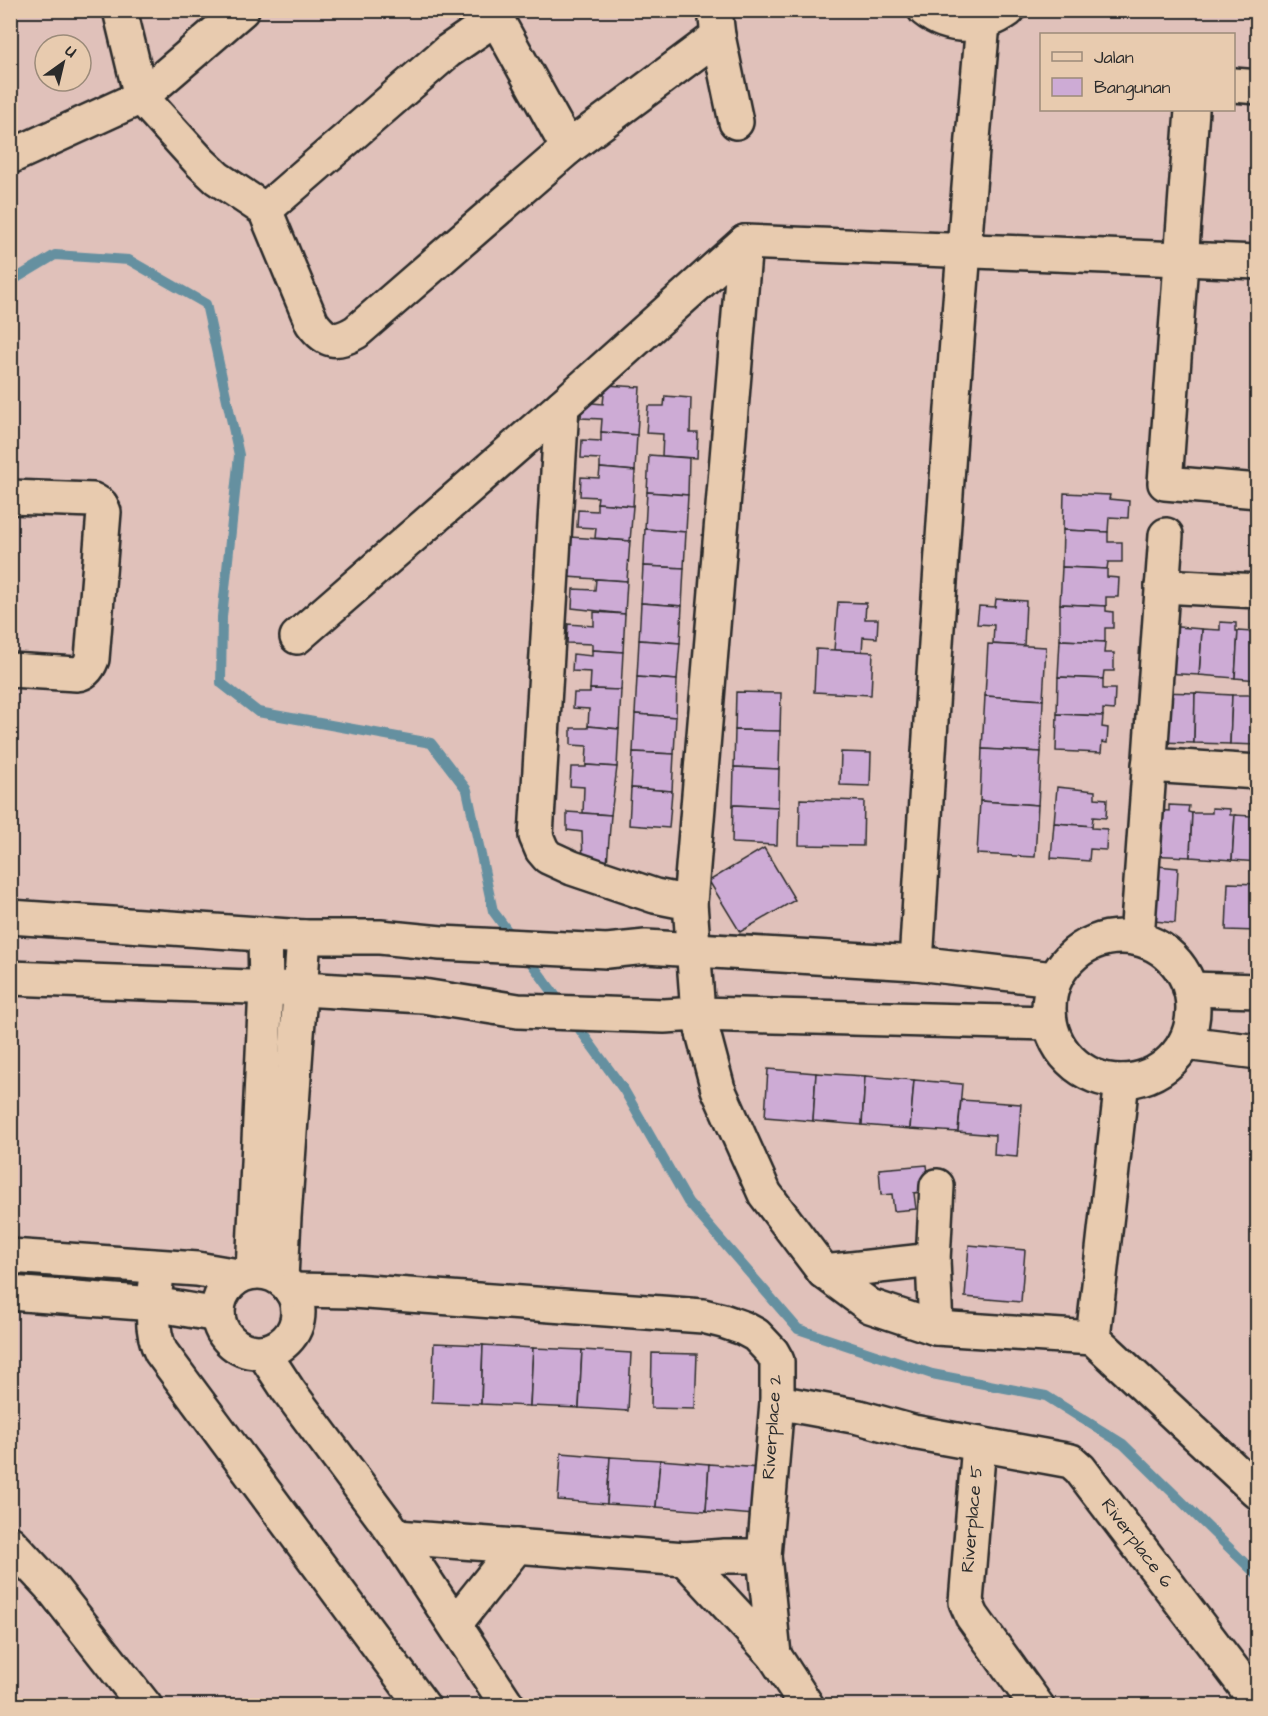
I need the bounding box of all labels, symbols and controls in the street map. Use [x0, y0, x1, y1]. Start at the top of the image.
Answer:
north arrow [33, 33, 93, 93]
legend [1040, 33, 1235, 111]
text: U [61, 40, 81, 63]
text: Jalan [1094, 45, 1134, 70]
text: Bangunan [1094, 75, 1171, 101]
street label: Riverplace 2 [756, 1373, 788, 1480]
street label: Riverplace 5 [955, 1464, 989, 1574]
street label: Riverplace 6 [1095, 1493, 1179, 1593]

